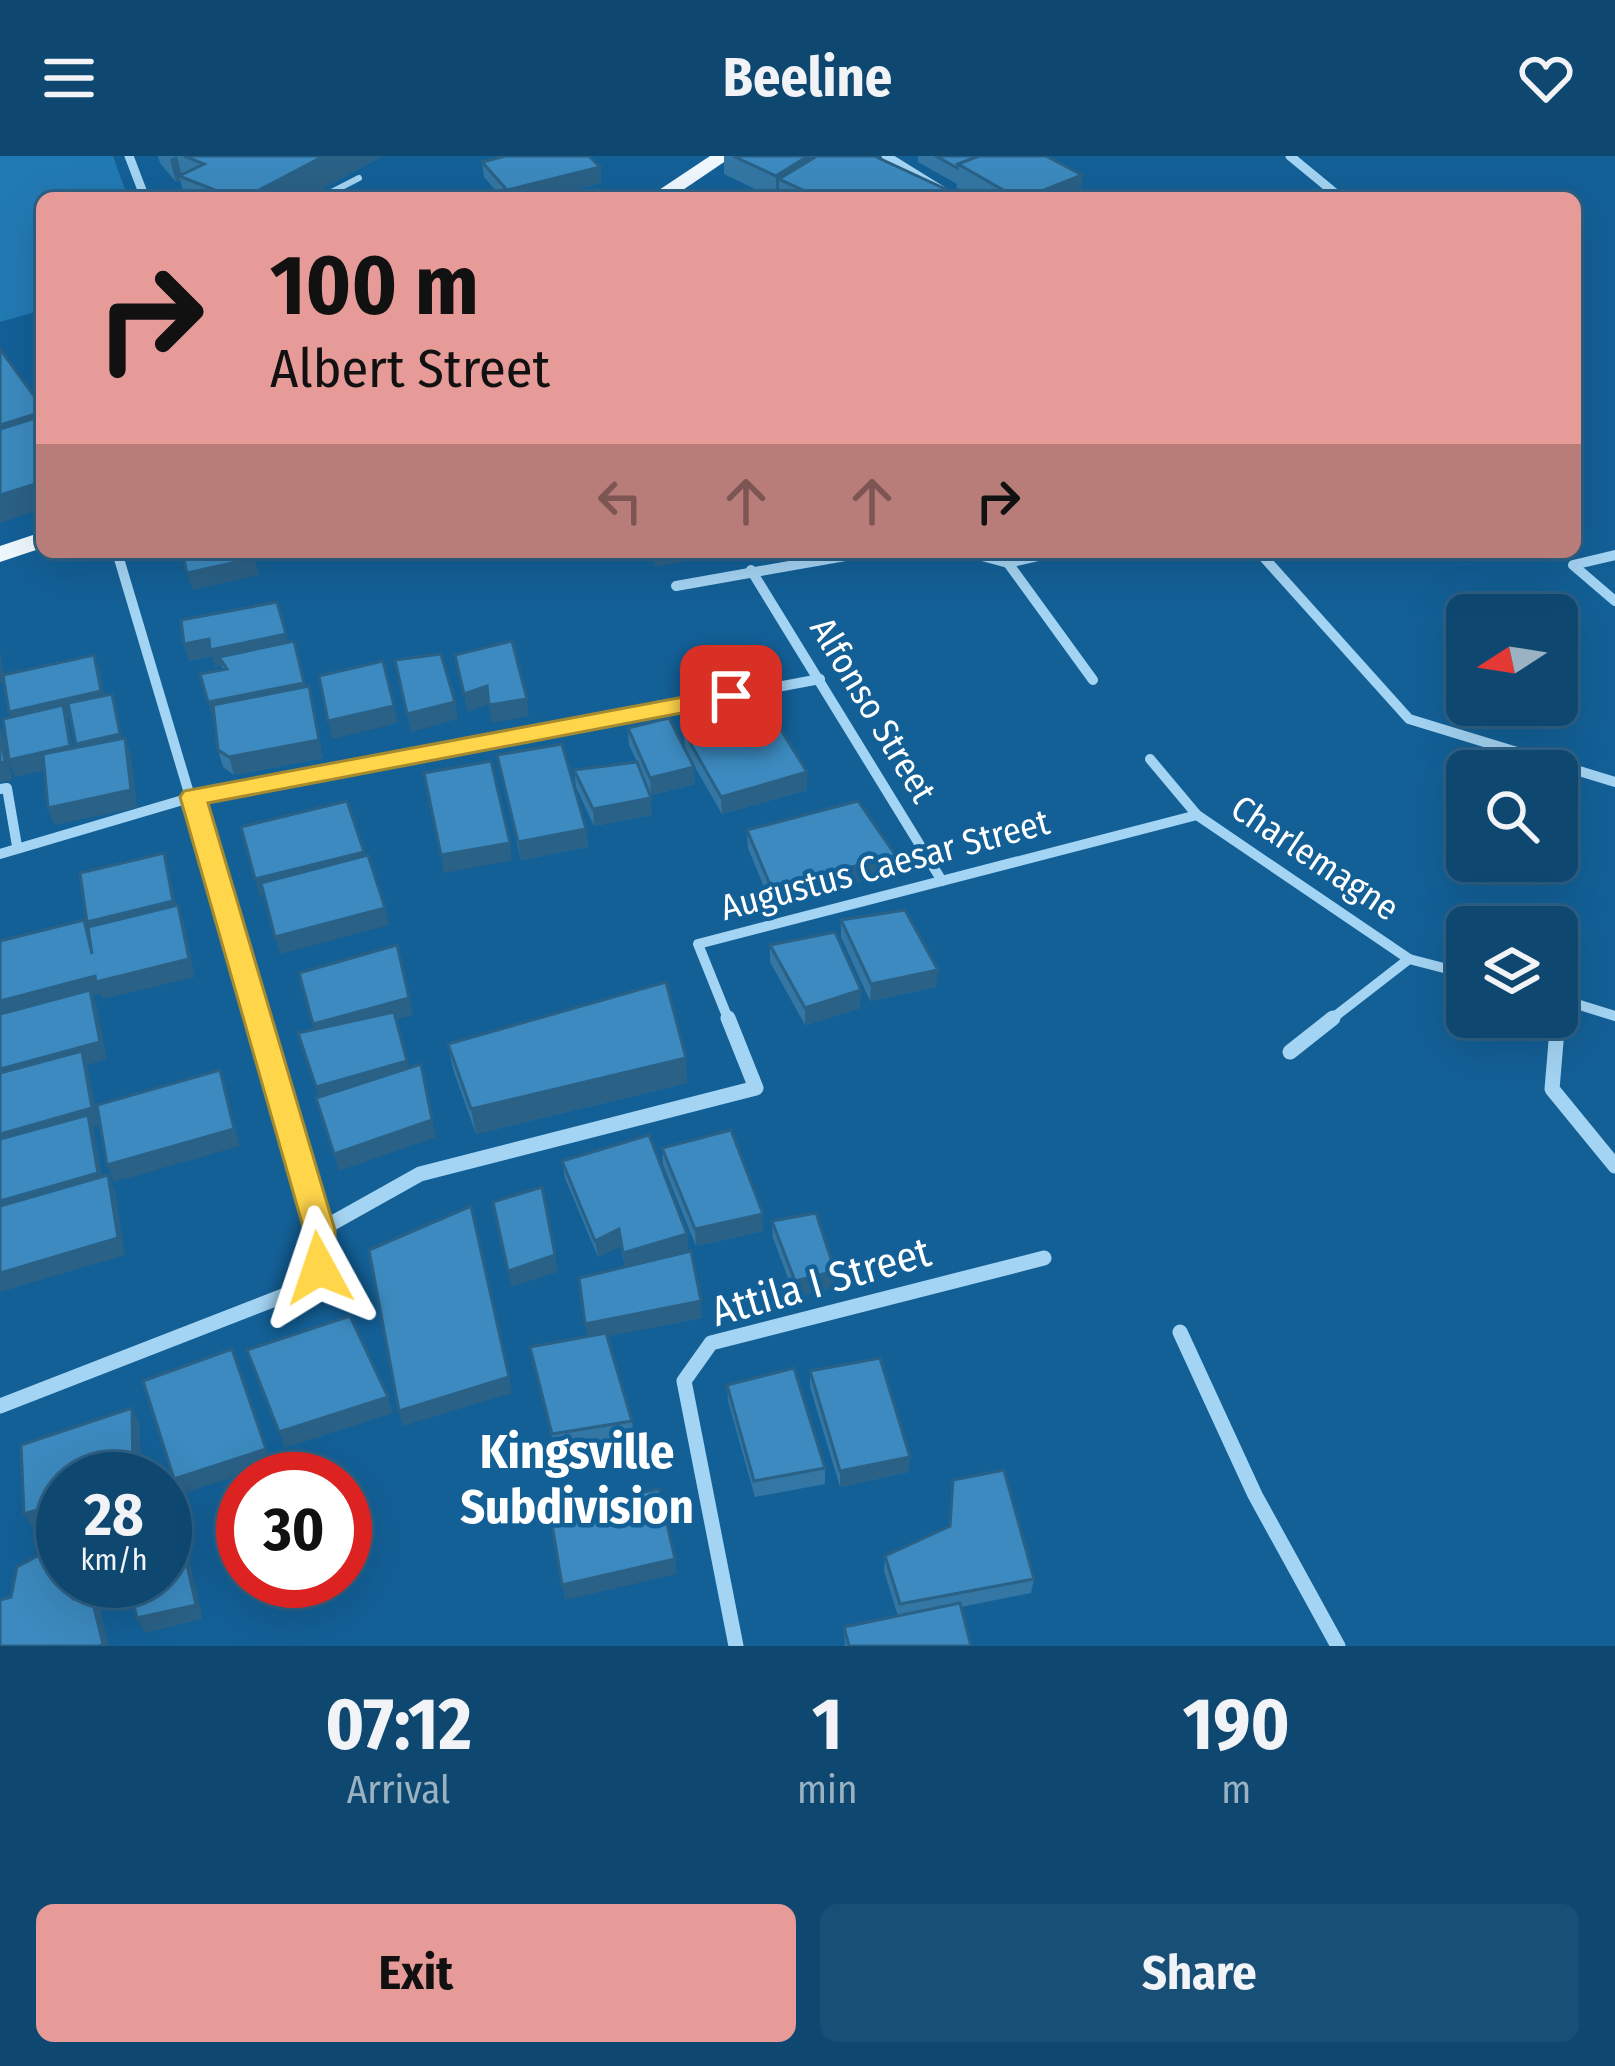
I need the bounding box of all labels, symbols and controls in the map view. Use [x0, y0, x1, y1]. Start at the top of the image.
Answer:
icon: menu [36, 45, 102, 111]
icon: heart [1513, 45, 1579, 111]
text: Beeline [723, 46, 892, 110]
text: 100 m [270, 235, 479, 336]
icon: right [72, 240, 228, 396]
text: Albert Street [270, 337, 550, 401]
icon: left [587, 468, 653, 534]
icon: ahead [713, 468, 779, 534]
icon: ahead [839, 468, 905, 534]
icon: right [965, 468, 1031, 534]
north arrow [1446, 594, 1578, 726]
map controls [1446, 594, 1578, 1038]
street label: Alfonso Street [801, 609, 946, 811]
pin [680, 645, 782, 747]
icon: arrive [698, 663, 764, 729]
button: search [1446, 750, 1578, 882]
street label: Charlemagne [1223, 786, 1407, 930]
street label: Augustus Caesar Street [716, 800, 1054, 930]
button: layers [1446, 906, 1578, 1038]
position arrow [256, 1205, 382, 1331]
street label: Attila I Street [706, 1227, 937, 1337]
district label: Kingsville Subdivision [460, 1423, 694, 1536]
speed limit sign: 30 [216, 1452, 372, 1608]
text: 28 [84, 1479, 144, 1551]
text: km/h [81, 1542, 147, 1578]
text: 07:12 [325, 1682, 472, 1768]
text: 1 [812, 1682, 842, 1768]
text: 190 [1183, 1682, 1290, 1768]
text: Arrival [347, 1767, 450, 1813]
text: min [797, 1767, 857, 1813]
text: m [1221, 1767, 1251, 1813]
button: Exit [36, 1904, 796, 2042]
button: Share [820, 1904, 1579, 2042]

